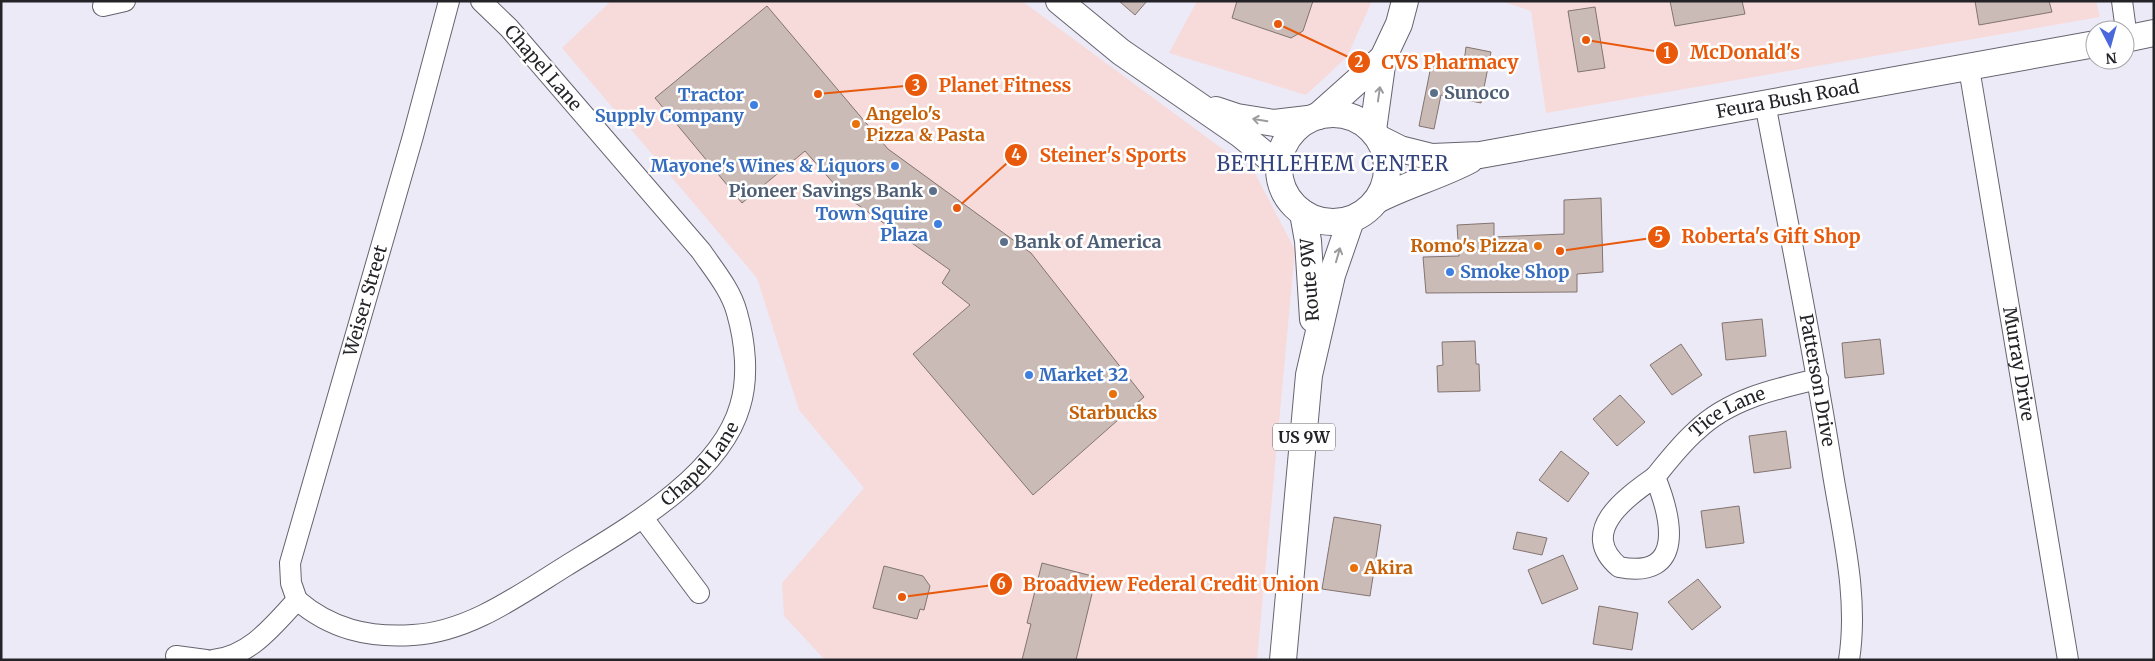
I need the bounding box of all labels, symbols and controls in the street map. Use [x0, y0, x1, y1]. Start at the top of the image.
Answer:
street label: Chapel Lane [500, 20, 587, 115]
north arrow [2085, 20, 2135, 70]
callout: McDonald's [1655, 36, 1810, 70]
text: McDonald's [1690, 40, 1800, 64]
text: 1 [1664, 43, 1671, 62]
callout: CVS Pharmacy [1346, 45, 1528, 79]
text: N [2105, 48, 2118, 67]
text: CVS Pharmacy [1382, 50, 1519, 74]
text: 2 [1355, 52, 1364, 71]
callout: Planet Fitness [903, 68, 1081, 102]
text: Planet Fitness [939, 73, 1072, 97]
street label: Feura Bush Road [1714, 75, 1861, 123]
text: 3 [912, 76, 920, 95]
place label: Sunoco [1444, 81, 1510, 104]
place label: Tractor Supply Company [595, 83, 744, 127]
one-way arrow [1374, 86, 1384, 102]
marker: Sunoco [1428, 87, 1440, 99]
marker: Tractor Supply Company [748, 99, 760, 111]
place label: Angelo's Pizza & Pasta [865, 102, 985, 146]
one-way arrow [1252, 115, 1268, 125]
marker: Angelo's Pizza & Pasta [850, 118, 862, 130]
callout: Steiner's Sports [1004, 138, 1196, 172]
text: Steiner's Sports [1039, 143, 1187, 167]
text: 4 [1011, 145, 1021, 164]
district label: BETHLEHEM CENTER [1217, 151, 1449, 176]
place label: Mayone's Wines & Liquors [651, 154, 885, 177]
marker: Mayone's Wines & Liquors [889, 160, 901, 172]
place label: Pioneer Savings Bank [728, 179, 923, 202]
marker: Pioneer Savings Bank [927, 185, 939, 197]
place label: Town Squire Plaza [815, 202, 928, 246]
marker: Town Squire Plaza [932, 218, 944, 230]
callout: Roberta's Gift Shop [1647, 220, 1871, 254]
text: Roberta's Gift Shop [1681, 224, 1861, 248]
text: 5 [1655, 227, 1663, 246]
place label: Bank of America [1014, 230, 1161, 253]
place label: Romo's Pizza [1410, 234, 1528, 257]
marker: Bank of America [998, 236, 1010, 248]
street label: Route 9W [1295, 237, 1324, 322]
marker: Romo's Pizza [1532, 240, 1544, 252]
street label: Weiser Street [338, 242, 392, 360]
one-way arrow [1333, 247, 1343, 263]
place label: Smoke Shop [1460, 260, 1570, 283]
marker: Smoke Shop [1444, 266, 1456, 278]
street label: Murray Drive [1998, 305, 2040, 423]
street label: Patterson Drive [1795, 312, 1840, 448]
place label: Market 32 [1039, 363, 1128, 386]
marker: Market 32 [1023, 369, 1035, 381]
street label: Tice Lane [1684, 381, 1768, 442]
marker: Starbucks [1107, 388, 1119, 400]
place label: Starbucks [1069, 401, 1157, 424]
street label: Chapel Lane [656, 418, 743, 511]
road number: US 9W [1273, 424, 1335, 451]
place label: Akira [1363, 556, 1413, 579]
marker: Akira [1348, 562, 1360, 574]
callout: Broadview Federal Credit Union [988, 567, 1330, 601]
text: Broadview Federal Credit Union [1023, 572, 1319, 596]
text: 6 [996, 574, 1006, 593]

